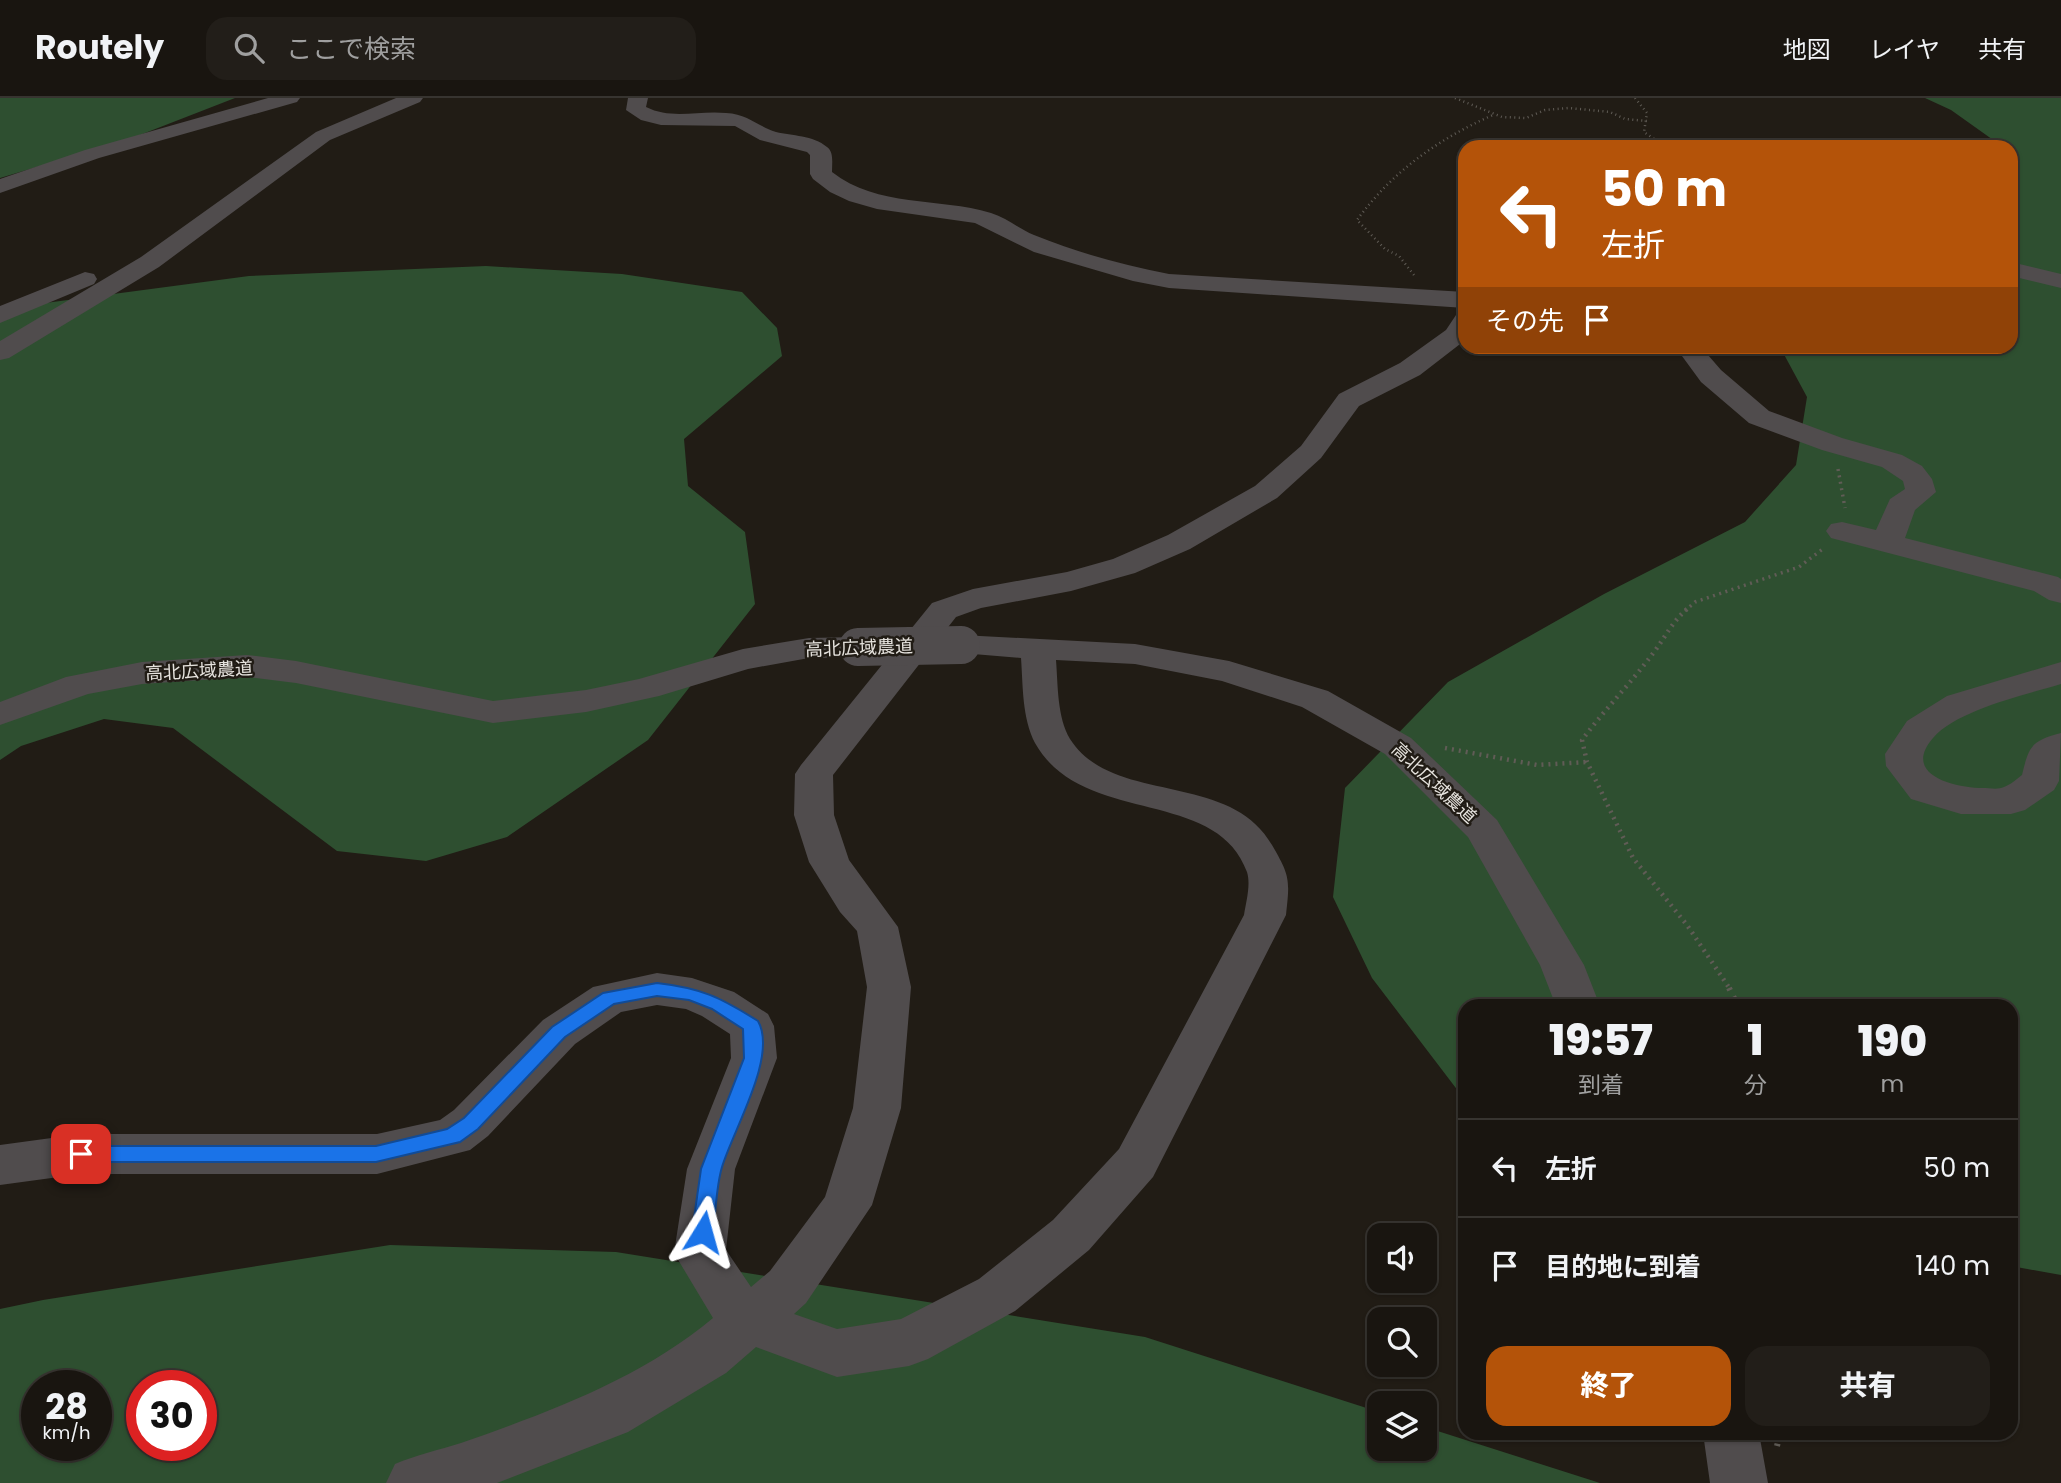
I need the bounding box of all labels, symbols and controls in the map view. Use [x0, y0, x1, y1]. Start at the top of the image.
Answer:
search box [206, 17, 696, 80]
text: Routely [35, 24, 164, 71]
icon: search [230, 29, 268, 67]
text: ここで検索 [286, 31, 416, 67]
text: 地図 [1783, 33, 1831, 66]
text: レイヤ [1869, 33, 1940, 66]
text: 共有 [1978, 33, 2026, 66]
text: 50 m [1601, 155, 1727, 223]
icon: left [1486, 168, 1577, 259]
text: 左折 [1601, 222, 1665, 267]
icon: arrive [1578, 301, 1616, 339]
text: その先 [1486, 303, 1564, 339]
street label: 高北広域農道 [805, 633, 913, 662]
street label: 高北広域農道 [144, 655, 254, 686]
street label: 高北広域農道 [1386, 737, 1482, 829]
text: 19:57 [1549, 1011, 1653, 1070]
text: 1 [1747, 1011, 1763, 1070]
text: 190 [1858, 1012, 1927, 1071]
text: m [1881, 1068, 1904, 1100]
text: 到着 [1578, 1069, 1624, 1101]
text: 分 [1744, 1069, 1767, 1101]
pin [51, 1124, 111, 1184]
icon: arrive [62, 1135, 100, 1173]
icon: left [1486, 1149, 1524, 1187]
text: 50 m [1924, 1150, 1990, 1186]
text: 左折 [1545, 1151, 1597, 1187]
position arrow [666, 1195, 740, 1269]
map controls [1367, 1223, 1437, 1461]
button: sound [1367, 1223, 1437, 1293]
icon: arrive [1486, 1247, 1524, 1285]
text: 140 m [1915, 1248, 1990, 1284]
text: 目的地に到着 [1545, 1249, 1701, 1285]
button: search [1367, 1307, 1437, 1377]
button: 終了 [1486, 1346, 1731, 1426]
button: 共有 [1745, 1346, 1990, 1426]
speed limit sign: 30 [126, 1370, 217, 1461]
text: 28 [45, 1382, 88, 1431]
button: layers [1367, 1391, 1437, 1461]
text: km/h [43, 1420, 90, 1445]

